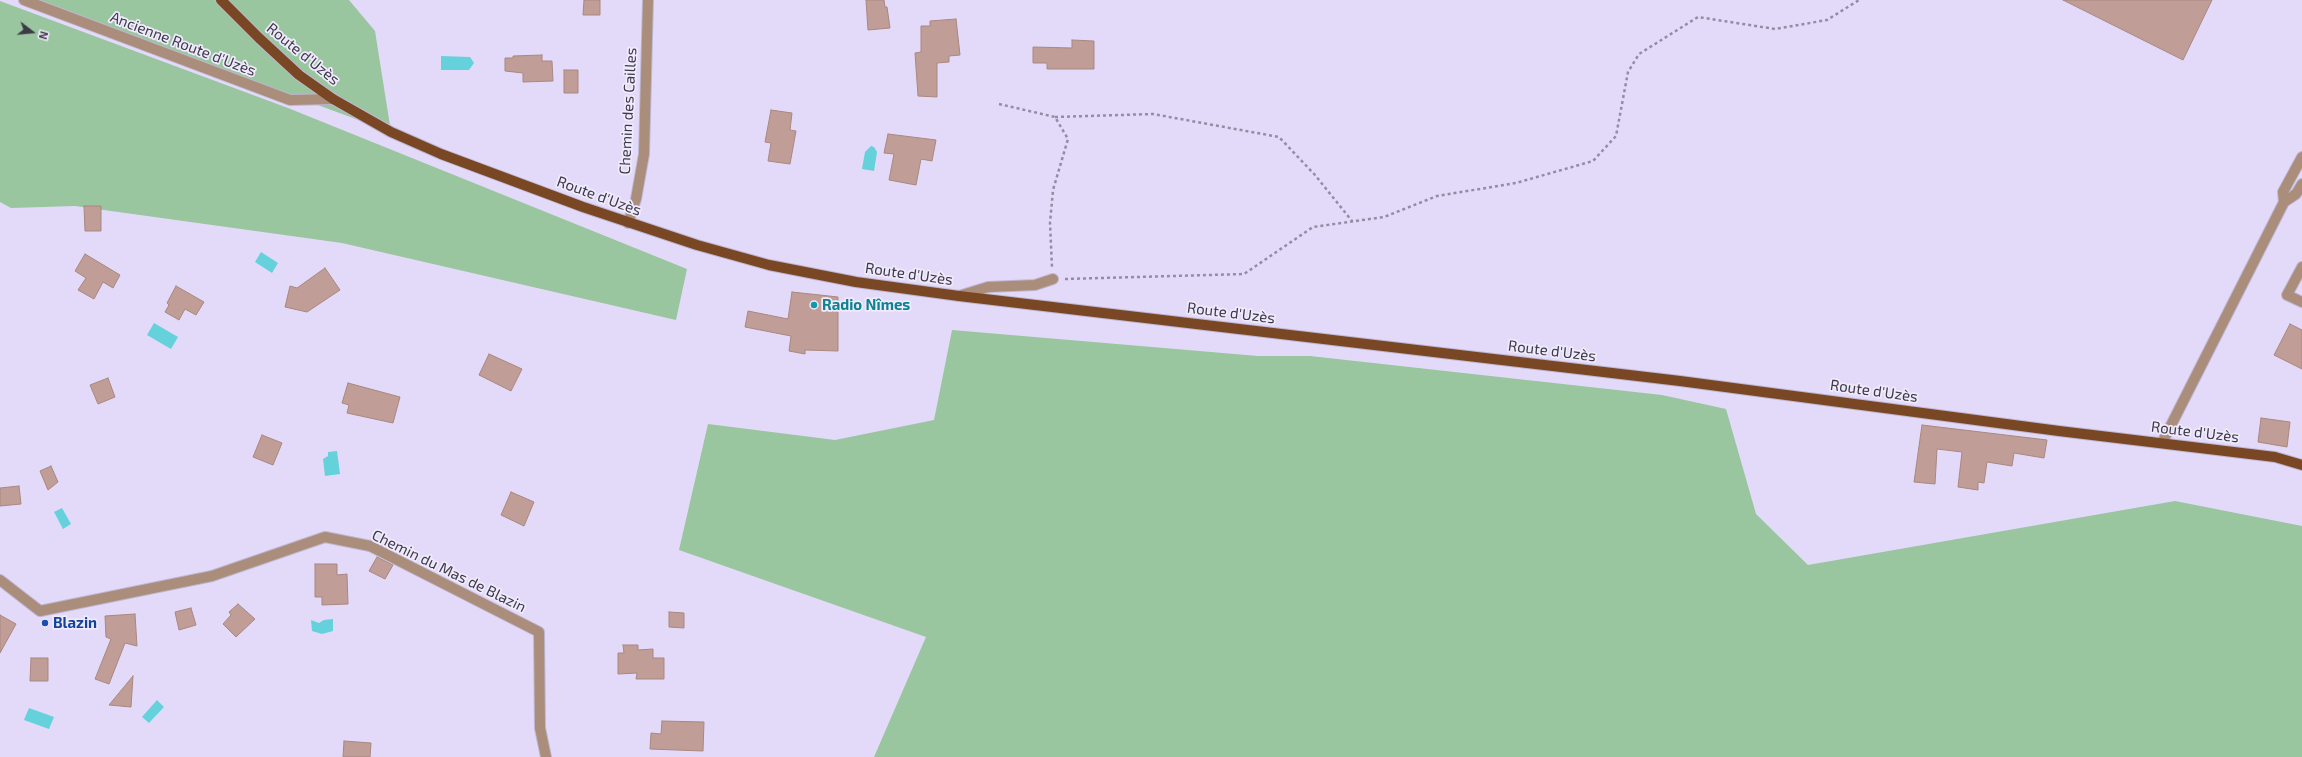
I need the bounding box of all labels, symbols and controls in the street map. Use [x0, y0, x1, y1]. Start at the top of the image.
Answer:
street label: Ancienne Route d'Uzès [108, 8, 258, 80]
north arrow [12, 12, 52, 52]
street label: Route d'Uzès [263, 19, 343, 89]
text: N [37, 30, 51, 41]
street label: Chemin des Cailles [616, 47, 640, 175]
street label: Route d'Uzès [554, 172, 644, 220]
street label: Route d'Uzès [864, 259, 954, 289]
place label: Radio Nîmes [822, 296, 910, 314]
street label: Route d'Uzès [1186, 299, 1276, 327]
marker: Radio Nîmes [809, 300, 819, 310]
street label: Route d'Uzès [1507, 337, 1597, 365]
street label: Route d'Uzès [1829, 376, 1919, 406]
street label: Route d'Uzès [2150, 418, 2240, 446]
street label: Chemin du Mas de Blazin [369, 526, 529, 616]
place label: Blazin [53, 614, 97, 632]
marker: Blazin [40, 618, 50, 628]

